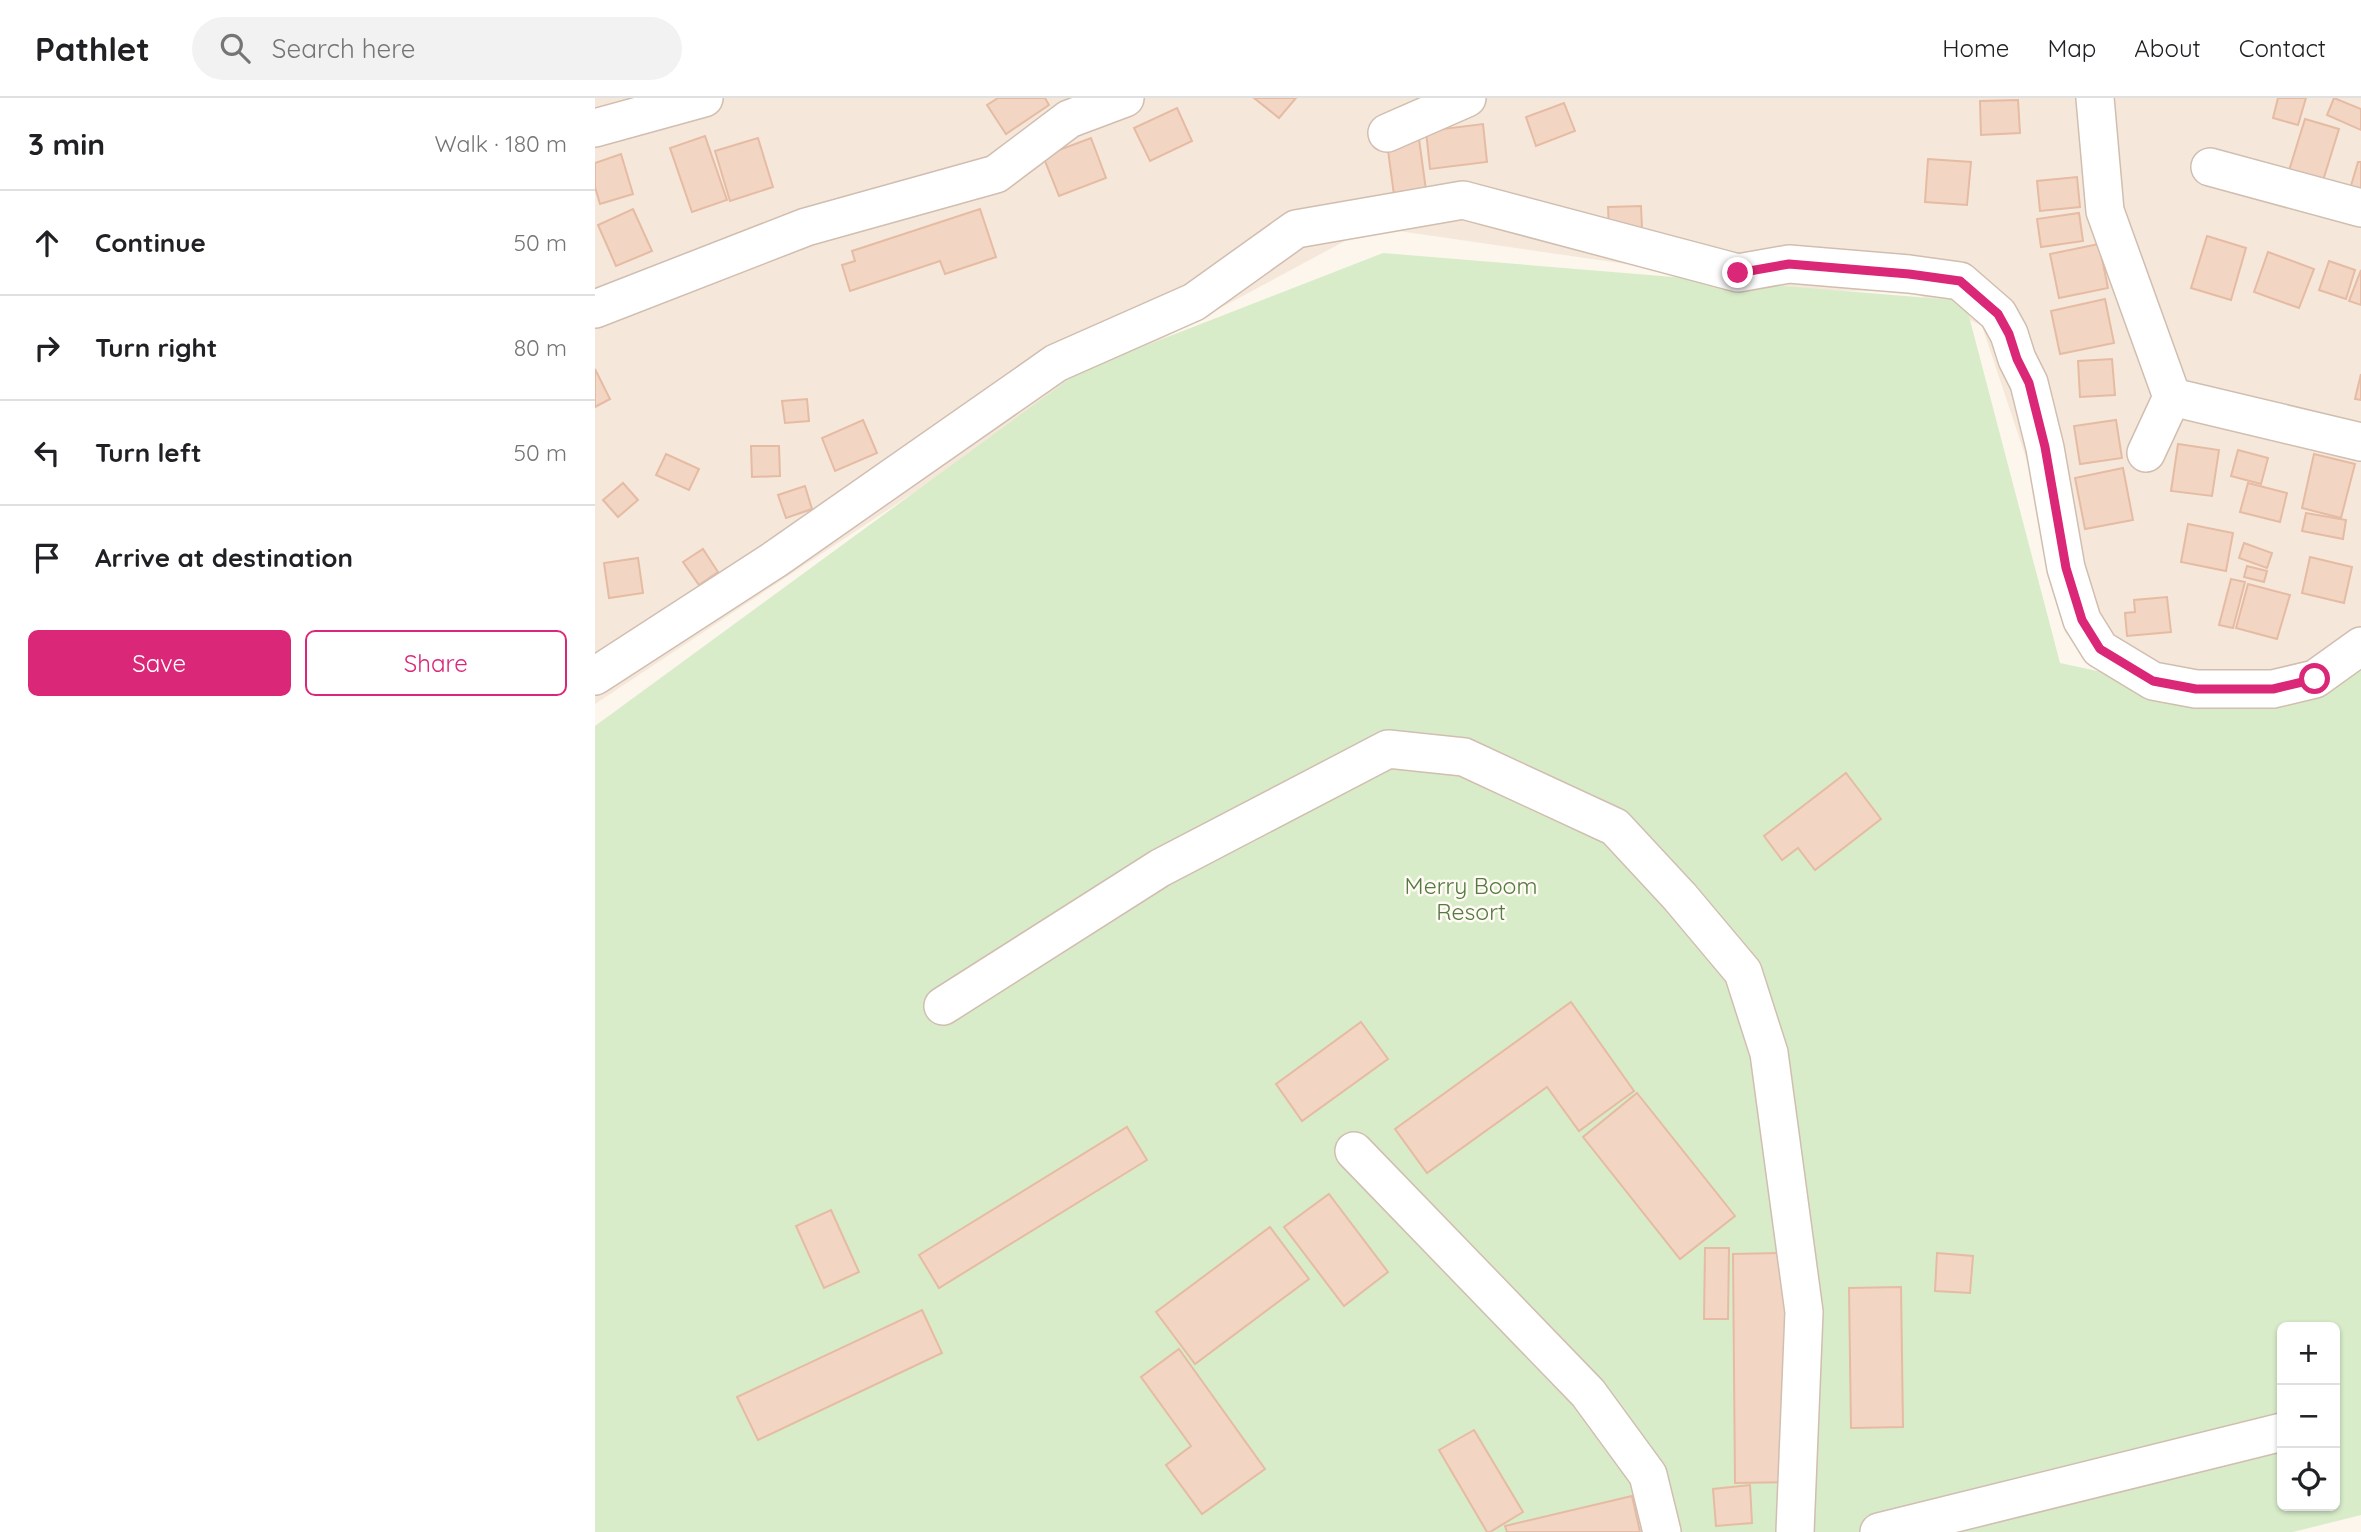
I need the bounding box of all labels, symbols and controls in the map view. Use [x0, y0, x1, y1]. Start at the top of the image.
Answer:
search box [192, 17, 682, 80]
text: Pathlet [35, 28, 150, 69]
icon: search [216, 29, 254, 67]
text: Search here [272, 32, 415, 65]
text: Home [1942, 33, 2009, 63]
text: Map [2047, 33, 2096, 63]
text: About [2134, 33, 2201, 63]
text: Contact [2239, 33, 2326, 63]
text: 3 min [28, 125, 105, 163]
text: Walk · 180 m [435, 129, 567, 158]
icon: ahead [28, 224, 66, 262]
text: Continue [95, 226, 206, 259]
text: 50 m [514, 228, 567, 257]
route end [1722, 257, 1753, 288]
icon: right [28, 329, 66, 367]
text: Turn right [95, 331, 217, 364]
text: 80 m [514, 333, 567, 362]
icon: left [28, 434, 66, 472]
text: Turn left [95, 436, 202, 469]
text: 50 m [514, 438, 567, 467]
icon: arrive [28, 539, 66, 577]
text: Arrive at destination [95, 541, 353, 574]
button: Save [28, 630, 291, 696]
button: Share [305, 630, 567, 696]
route start [2299, 663, 2330, 694]
park label: Merry Boom Resort [1405, 871, 1537, 926]
map controls [2277, 1322, 2340, 1511]
button: + [2277, 1322, 2340, 1385]
button: − [2277, 1385, 2340, 1448]
button: locate [2277, 1448, 2340, 1511]

